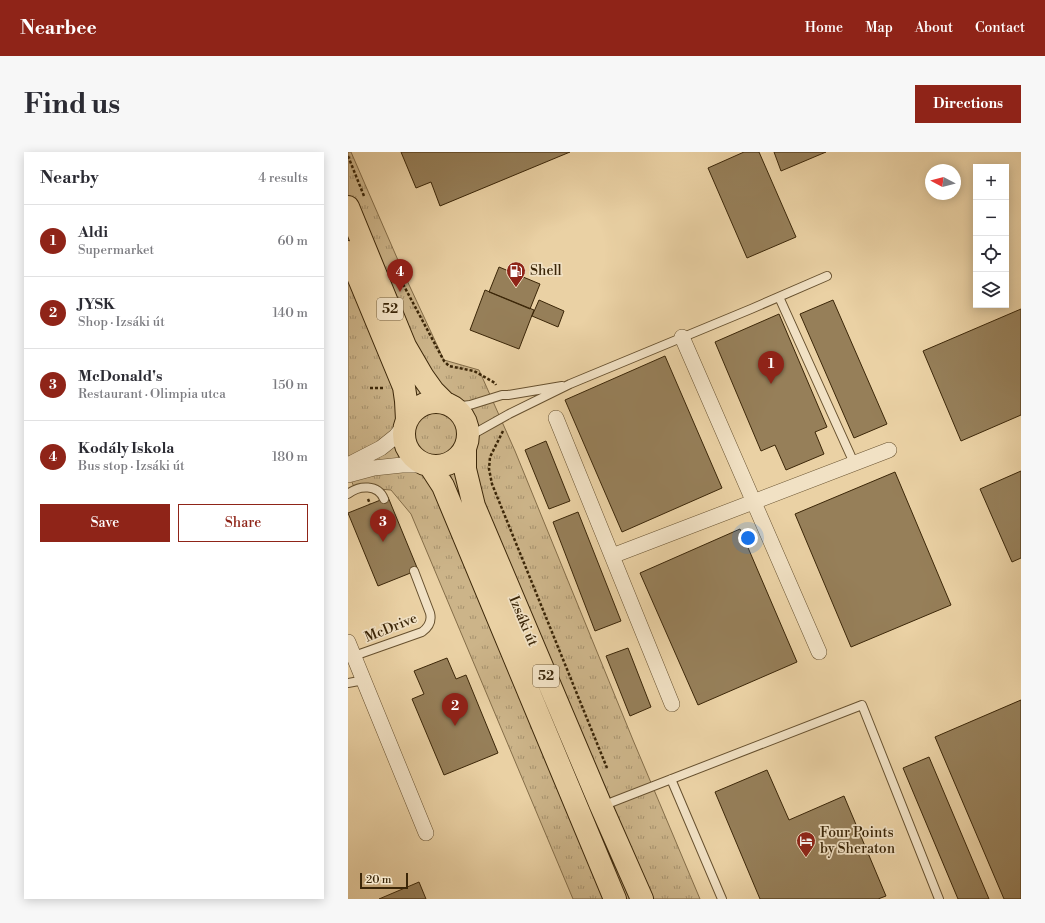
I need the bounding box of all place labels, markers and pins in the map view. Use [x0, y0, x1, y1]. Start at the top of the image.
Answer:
pin: 4 [387, 259, 413, 292]
fuel station icon: Shell [505, 260, 527, 288]
place label: Shell [530, 262, 562, 280]
pin: 1 [758, 351, 784, 384]
pin: 3 [370, 509, 396, 542]
pin: 2 [442, 693, 468, 726]
place label: Four Points by Sheraton [820, 824, 896, 858]
hotel icon: Four Points by Sheraton [795, 830, 817, 858]

